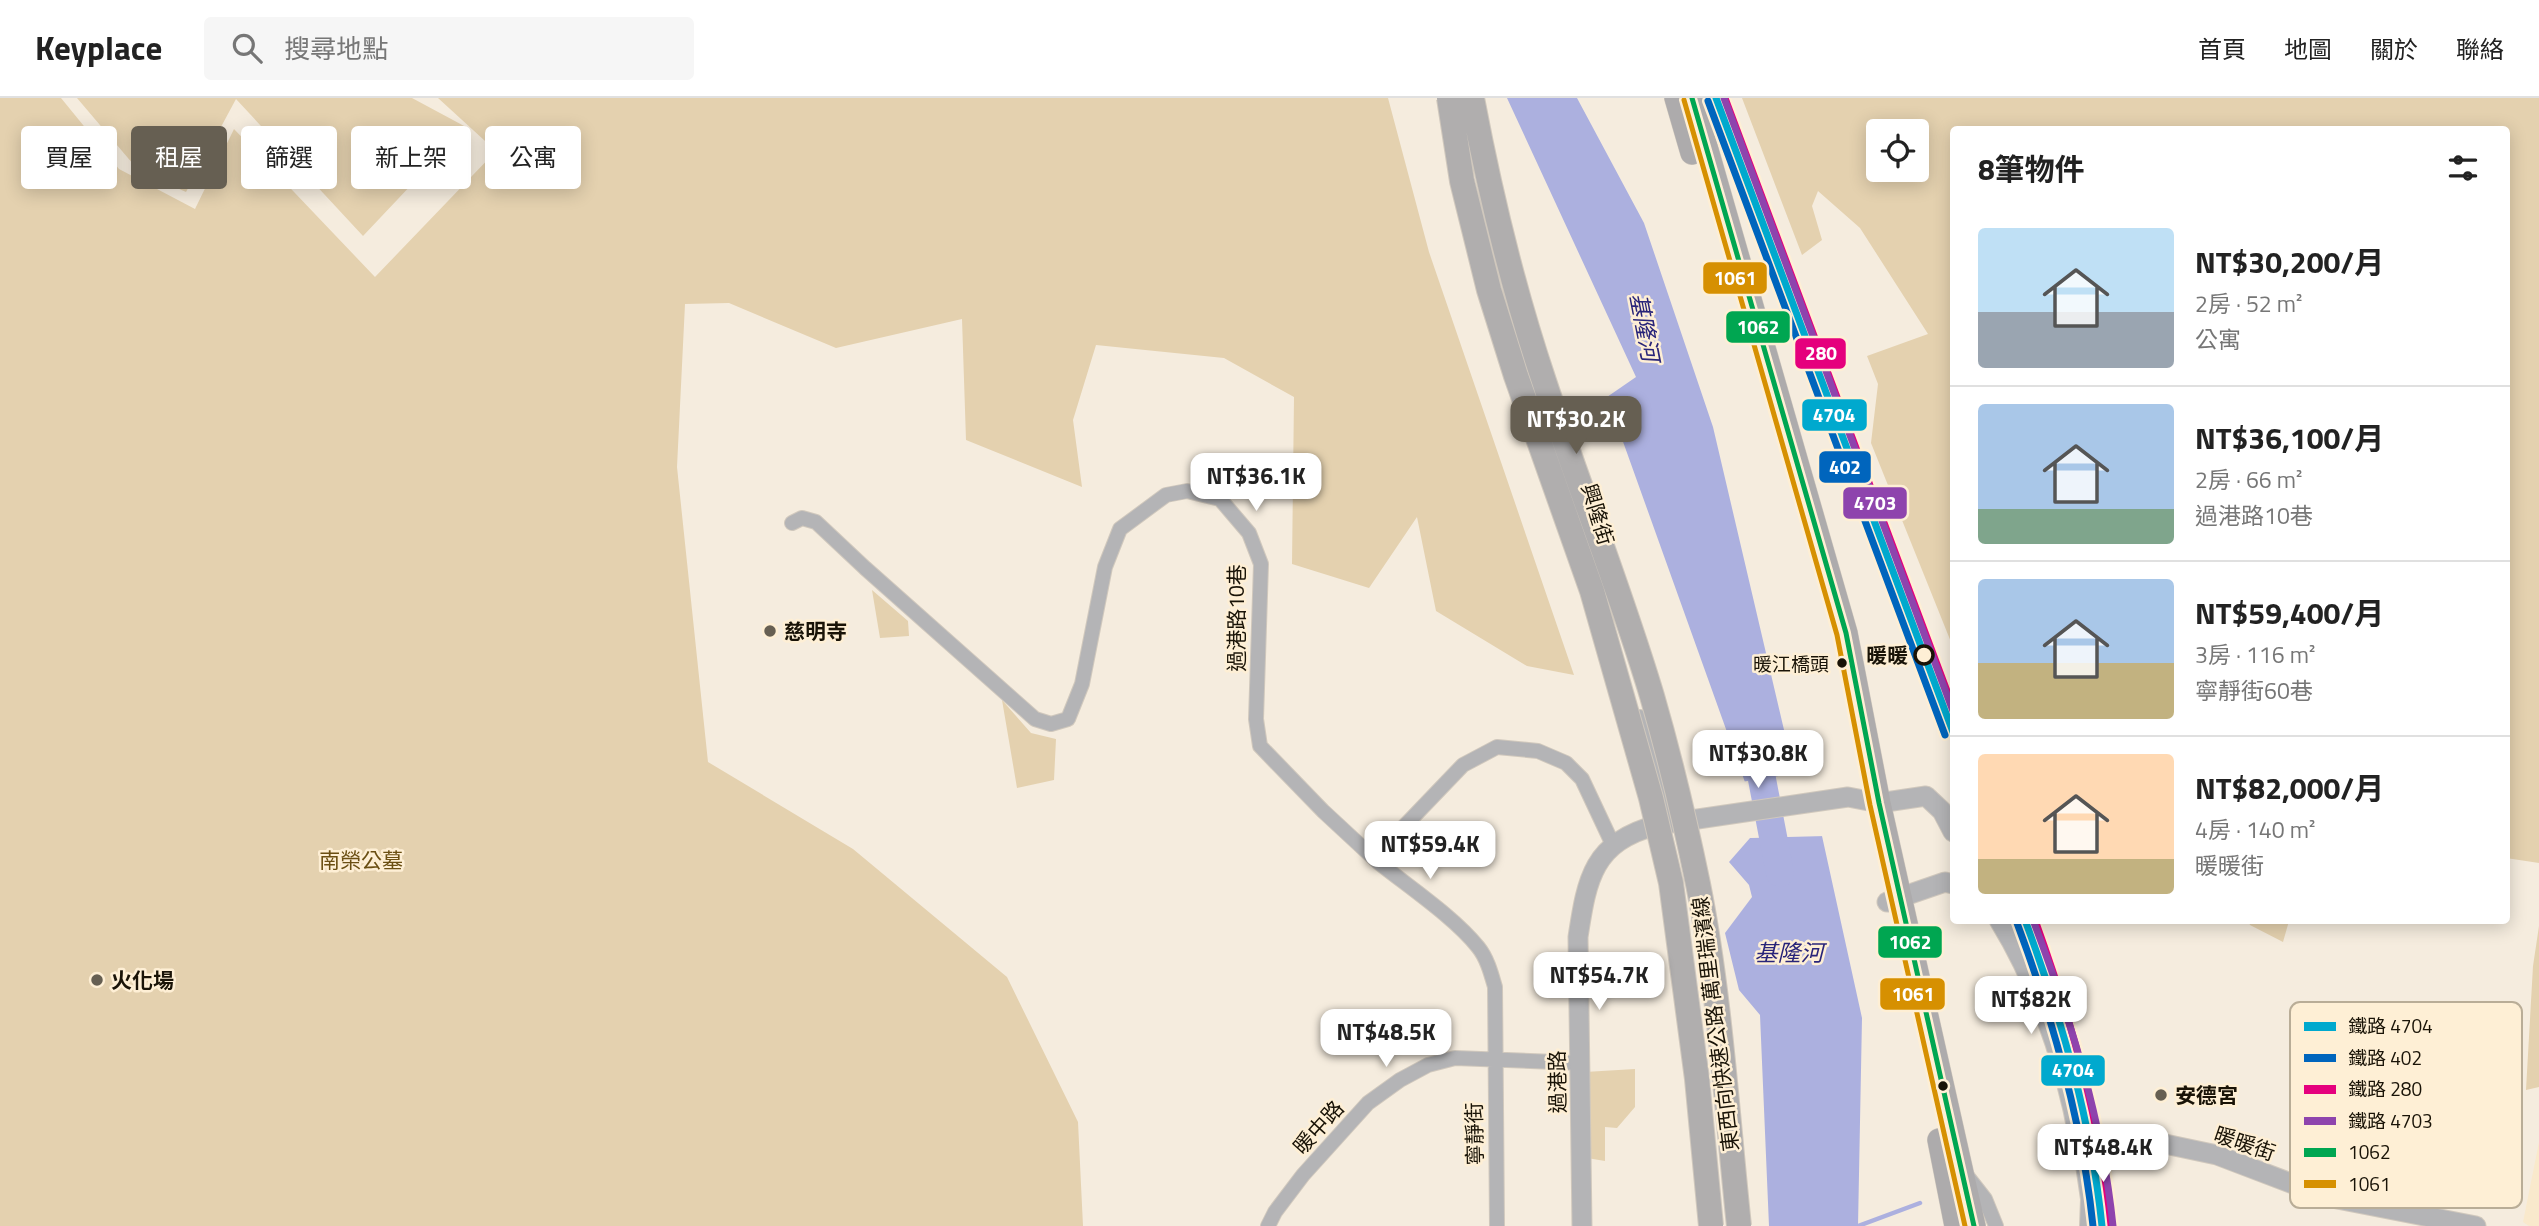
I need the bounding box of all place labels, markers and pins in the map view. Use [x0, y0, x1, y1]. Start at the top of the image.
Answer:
pin: NT$30.2K [1504, 396, 1648, 456]
pin: NT$36.1K [1184, 454, 1328, 513]
place label: 慈明寺 [784, 615, 847, 647]
marker: 慈明寺 [762, 623, 778, 639]
place label: 暖暖 [1866, 639, 1908, 671]
marker: 暖暖 [1914, 645, 1934, 665]
place label: 暖江橋頭 [1753, 649, 1829, 678]
marker: 暖江橋頭 [1835, 656, 1849, 670]
pin: NT$30.8K [1686, 730, 1830, 790]
pin: NT$59.4K [1358, 822, 1502, 881]
pin: NT$54.7K [1527, 953, 1671, 1012]
place label: 火化場 [111, 964, 174, 996]
marker: 火化場 [89, 972, 105, 988]
pin: NT$82K [1974, 976, 2088, 1036]
pin: NT$48.5K [1314, 1010, 1458, 1069]
unlabelled marker [1936, 1079, 1950, 1093]
place label: 安德宮 [2175, 1079, 2238, 1111]
marker: 安德宮 [2153, 1087, 2169, 1103]
pin: NT$48.4K [2031, 1124, 2175, 1184]

